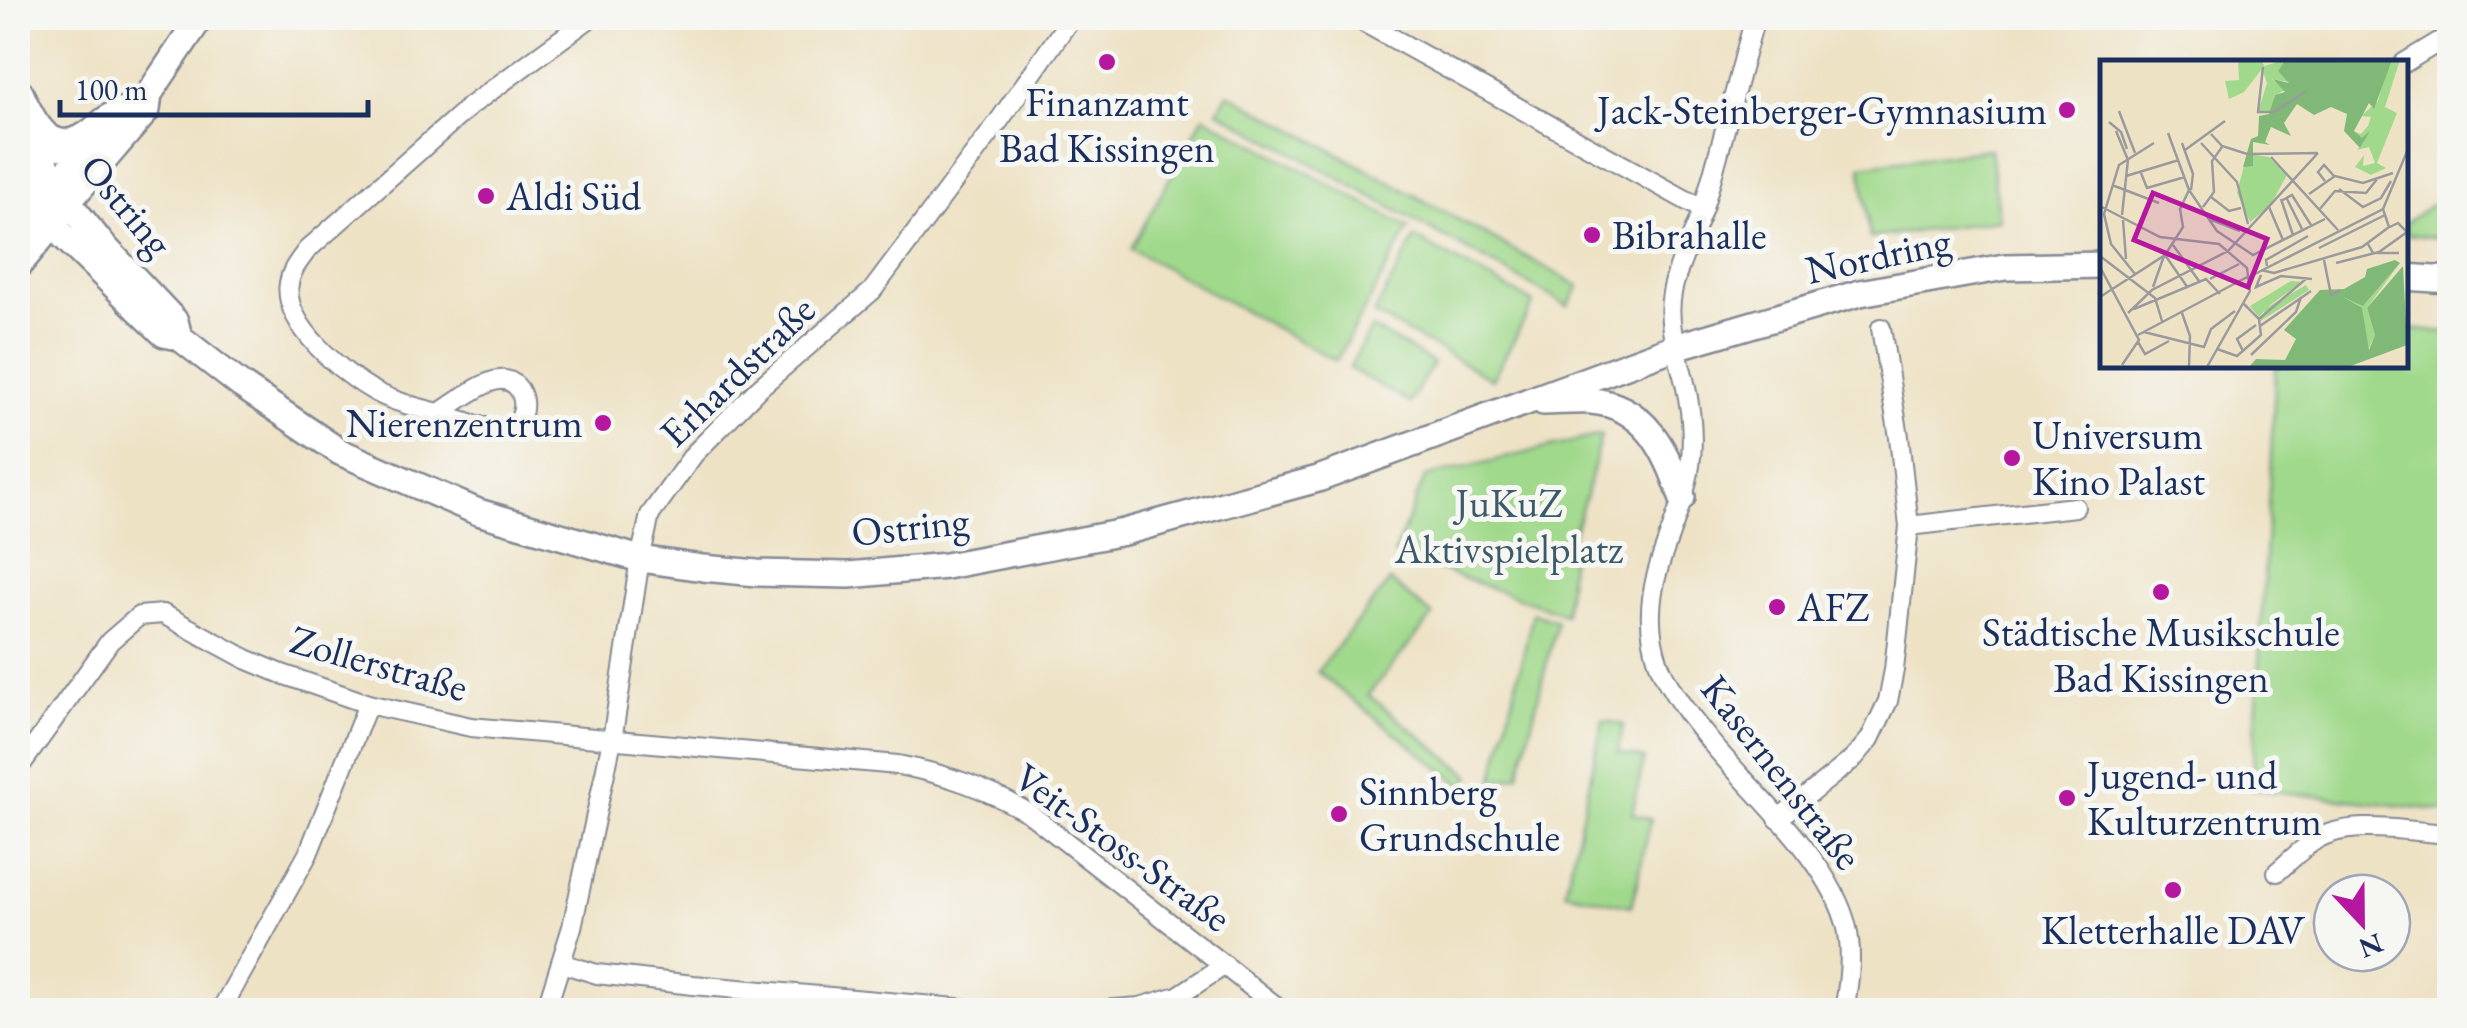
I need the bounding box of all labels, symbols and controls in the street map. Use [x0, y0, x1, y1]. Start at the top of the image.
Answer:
marker: Finanzamt Bad Kissingen [1096, 51, 1118, 73]
scale bar [60, 55, 368, 117]
inset map [2100, 60, 2407, 368]
text: 100 m [75, 70, 148, 109]
place label: Finanzamt Bad Kissingen [999, 76, 1215, 174]
place label: Jack-Steinberger-Gymnasium [1594, 84, 2047, 136]
marker: Jack-Steinberger-Gymnasium [2056, 99, 2078, 121]
street label: Ostring [69, 143, 185, 267]
place label: Aldi Süd [505, 170, 642, 222]
marker: Aldi Süd [475, 185, 497, 207]
place label: Bibrahalle [1612, 209, 1767, 261]
street label: Nordring [1801, 214, 1956, 296]
marker: Bibrahalle [1581, 224, 1603, 246]
street label: Erhardstraße [648, 284, 826, 458]
place label: Nierenzentrum [346, 397, 583, 449]
place label: Universum Kino Palast [2032, 409, 2205, 507]
marker: Nierenzentrum [592, 412, 614, 434]
marker: Universum Kino Palast [2001, 447, 2023, 469]
park label: JuKuZ Aktivspielplatz [1394, 477, 1623, 575]
street label: Ostring [849, 494, 972, 558]
place label: AFZ [1796, 581, 1869, 633]
marker: Städtische Musikschule Bad Kissingen [2150, 581, 2172, 603]
marker: AFZ [1766, 596, 1788, 618]
place label: Städtische Musikschule Bad Kissingen [1982, 606, 2340, 704]
street label: Zollerstraße [284, 613, 474, 713]
street label: Kasernenstraße [1690, 664, 1874, 880]
place label: Jugend- und Kulturzentrum [2084, 749, 2322, 847]
street label: Veit-Stoss-Straße [1004, 751, 1242, 943]
place label: Sinnberg Grundschule [1359, 765, 1560, 863]
marker: Jugend- und Kulturzentrum [2056, 787, 2078, 809]
marker: Sinnberg Grundschule [1328, 803, 1350, 825]
north arrow [2312, 873, 2412, 973]
marker: Kletterhalle DAV [2162, 879, 2184, 901]
place label: Kletterhalle DAV [2041, 904, 2306, 956]
text: N [2354, 925, 2389, 967]

